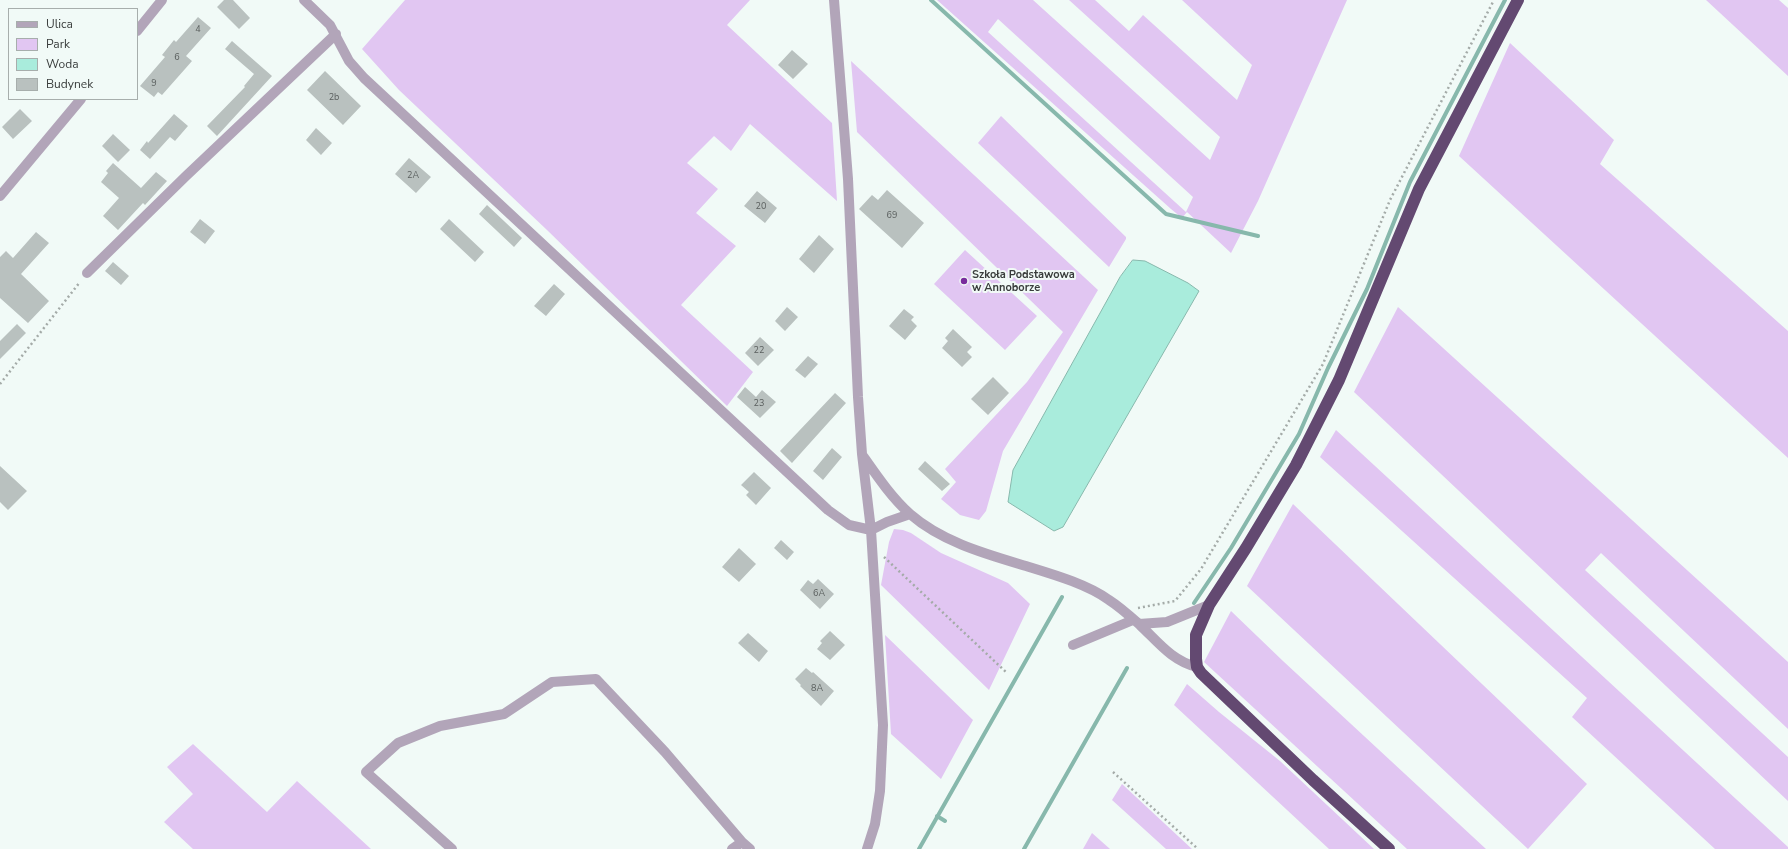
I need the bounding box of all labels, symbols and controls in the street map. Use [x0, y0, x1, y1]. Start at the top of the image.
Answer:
legend [8, 8, 138, 100]
text: Ulica [46, 16, 73, 32]
house number: 4 [195, 25, 201, 35]
text: Park [46, 36, 70, 52]
house number: 6 [174, 53, 180, 63]
text: Woda [46, 56, 79, 72]
text: Budynek [46, 76, 93, 92]
house number: 9 [151, 79, 157, 89]
house number: 2b [329, 93, 339, 103]
house number: 2A [407, 171, 419, 181]
house number: 20 [756, 202, 766, 212]
house number: 69 [887, 211, 897, 221]
place label: Szkoła Podstawowa w Annoborze [972, 268, 1075, 294]
marker: Szkoła Podstawowa w Annoborze [959, 276, 969, 286]
house number: 22 [754, 346, 764, 356]
house number: 23 [754, 399, 764, 409]
house number: 6A [813, 589, 825, 599]
house number: 8A [811, 684, 823, 694]

